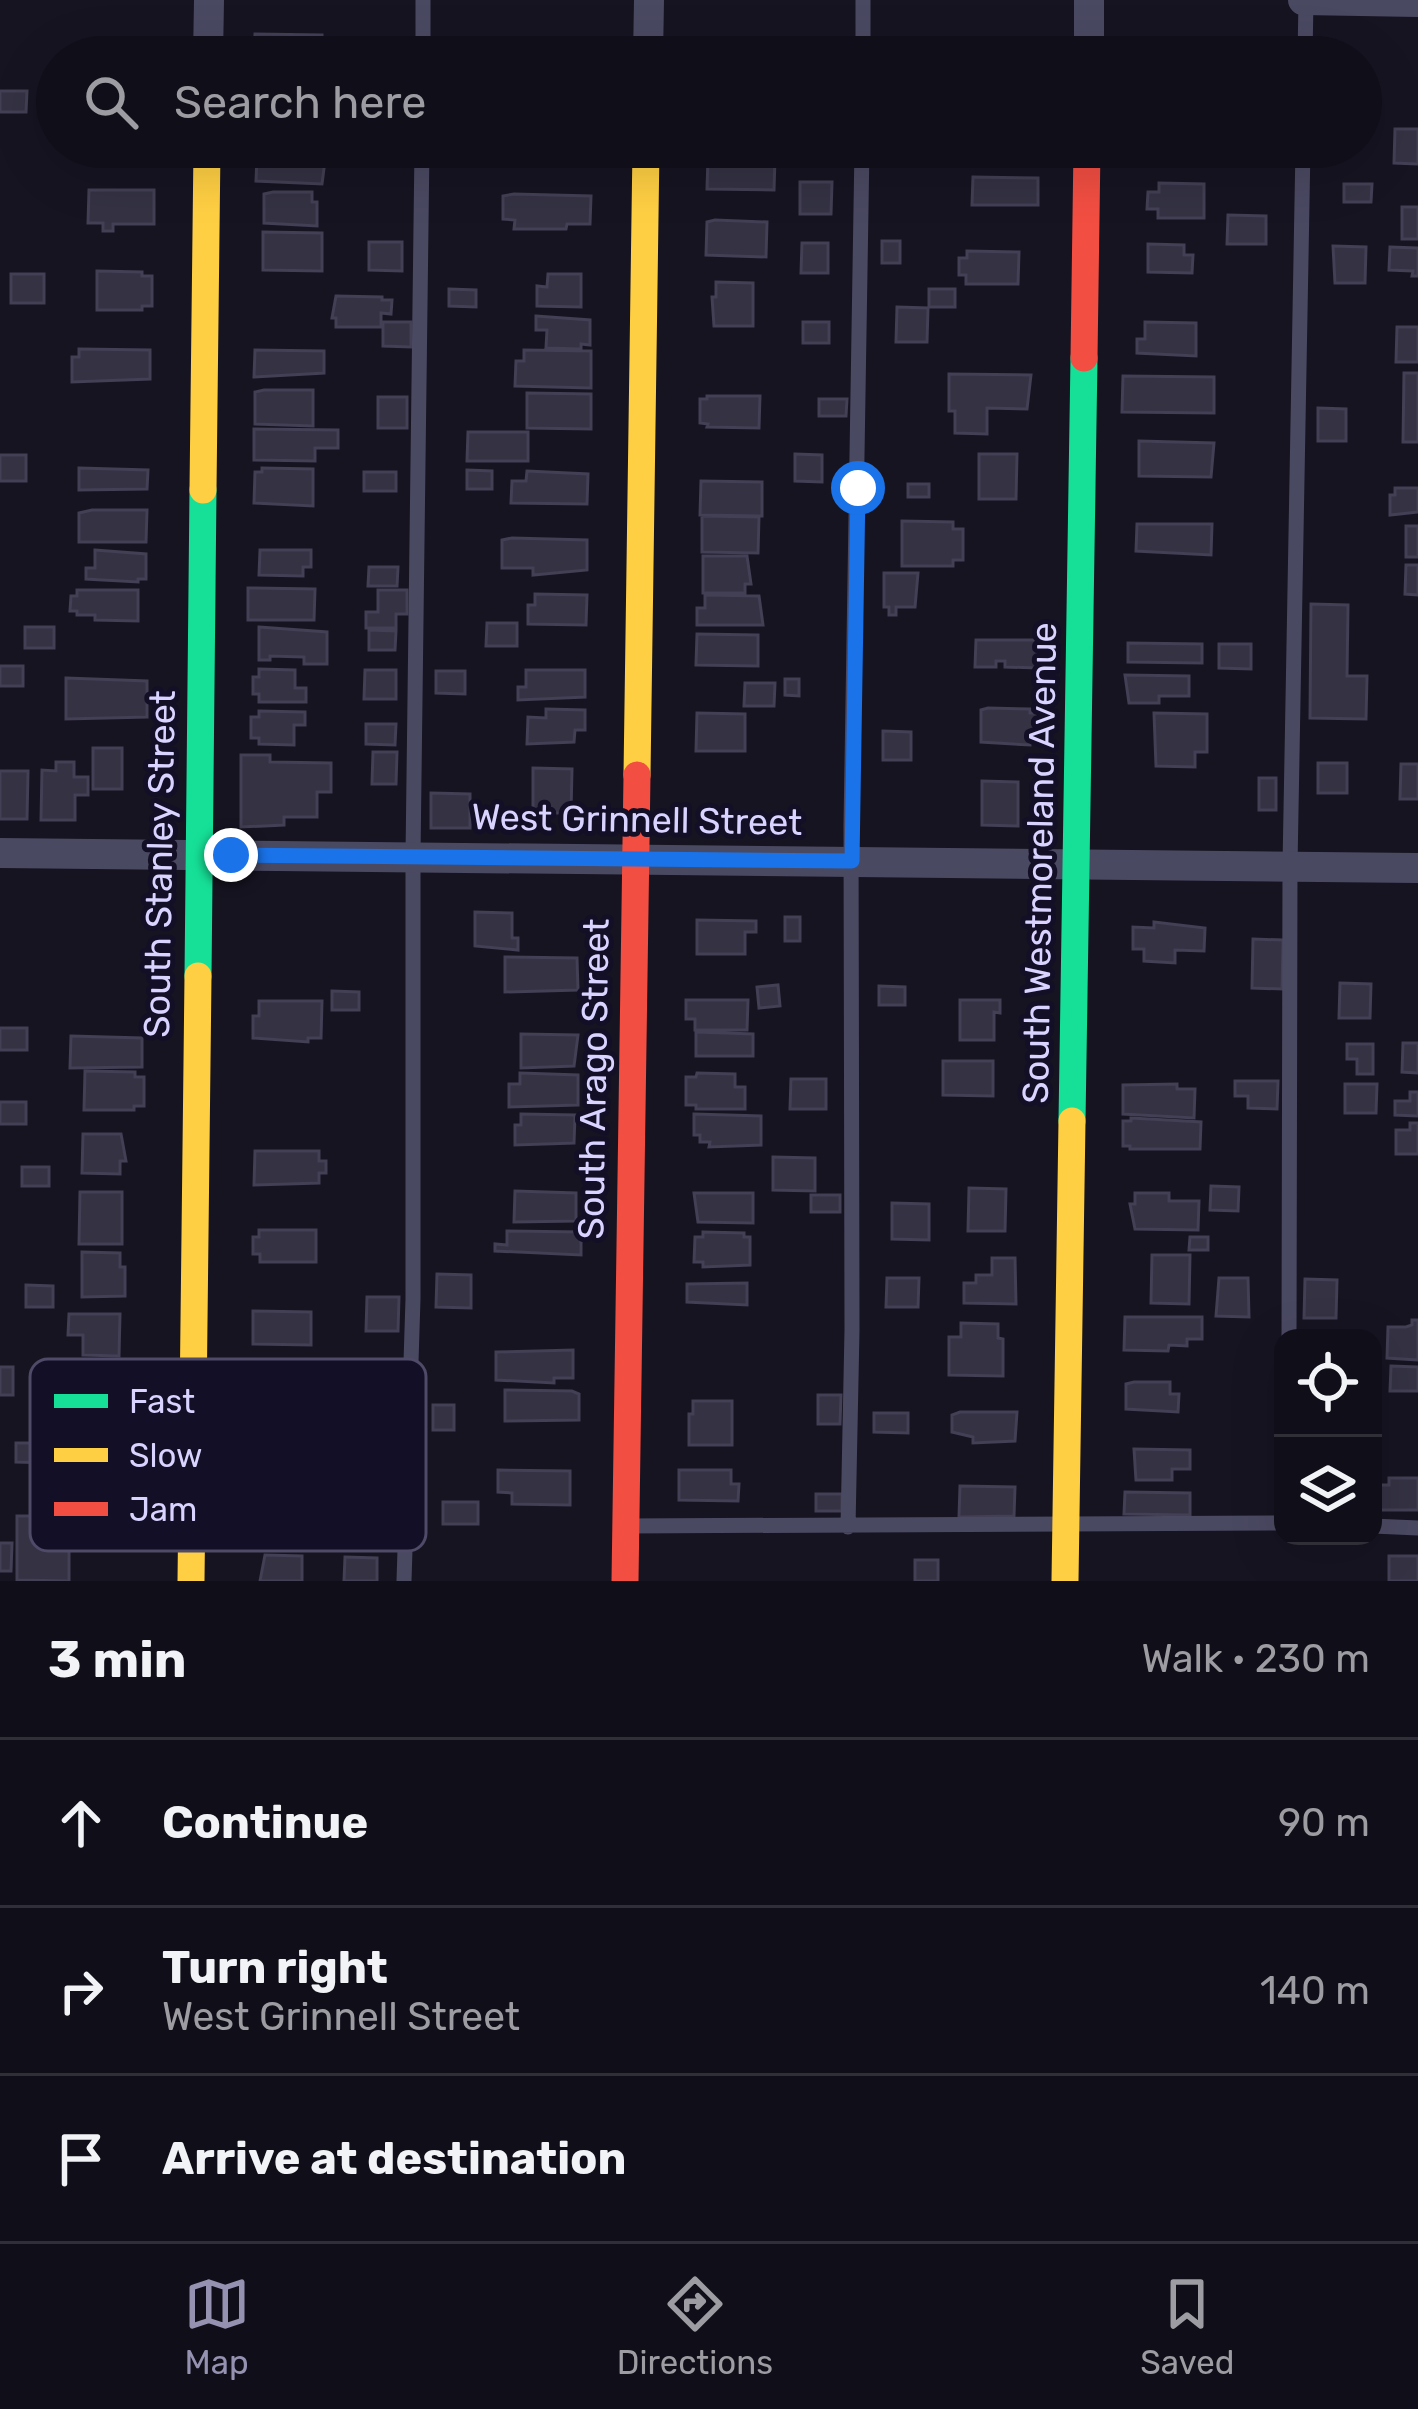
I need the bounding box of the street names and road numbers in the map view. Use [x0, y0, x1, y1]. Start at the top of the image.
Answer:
street label: South Westmoreland Avenue [1014, 622, 1065, 1104]
street label: South Stanley Street [135, 690, 184, 1038]
street label: West Grinnell Street [471, 795, 803, 844]
street label: South Arago Street [569, 918, 618, 1240]

